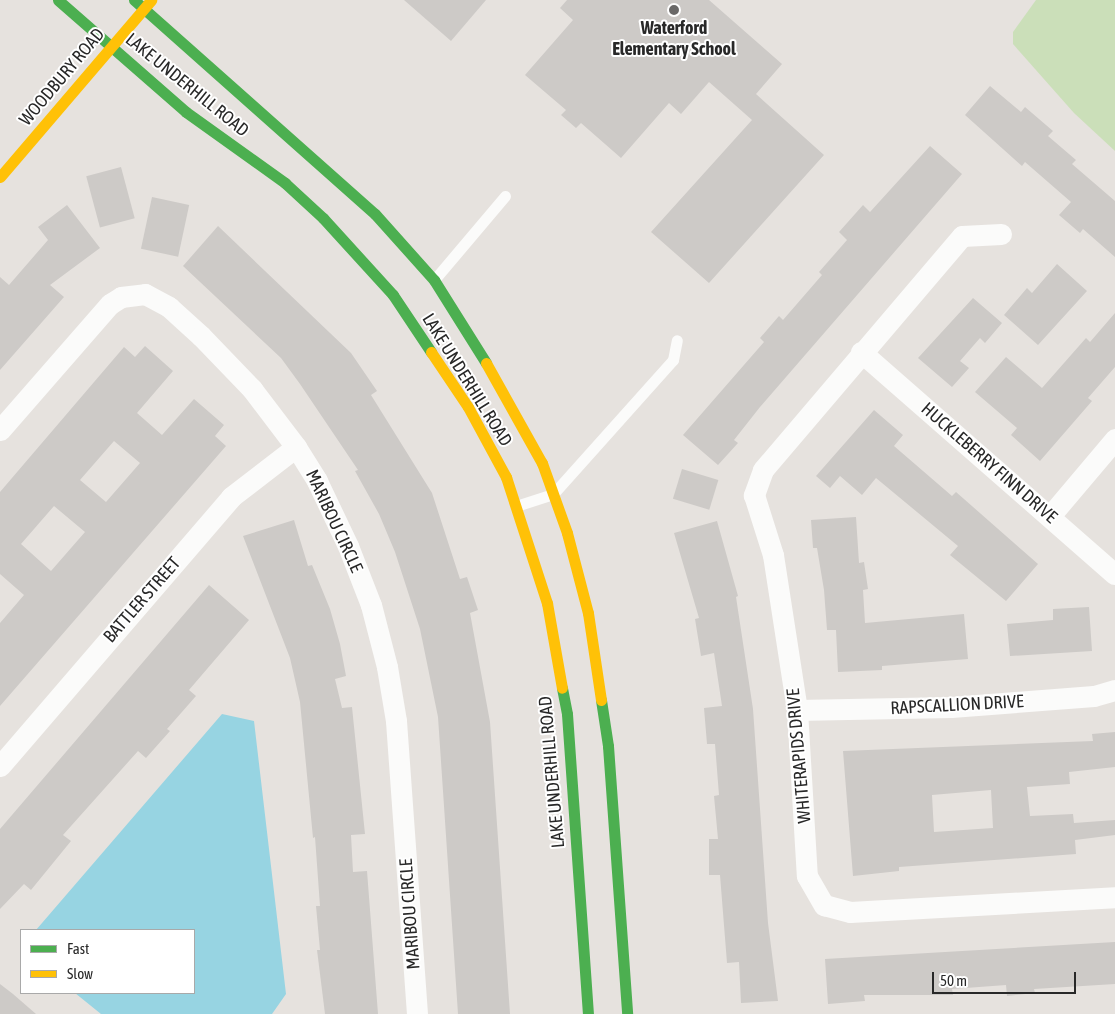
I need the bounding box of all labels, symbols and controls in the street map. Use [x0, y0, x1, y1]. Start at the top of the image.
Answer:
marker: Waterford Elementary School [668, 4, 680, 16]
place label: Waterford Elementary School [612, 18, 736, 60]
street label: WOODBURY ROAD [15, 24, 109, 130]
street label: LAKE UNDERHILL ROAD [121, 29, 253, 141]
street label: LAKE UNDERHILL ROAD [417, 310, 517, 450]
street label: HUCKLEBERRY FINN DRIVE [917, 398, 1061, 528]
street label: MARIBOU CIRCLE [301, 466, 367, 576]
street label: BATTLER STREET [99, 553, 185, 647]
street label: WHITERAPIDS DRIVE [782, 688, 816, 824]
street label: RAPSCALLION DRIVE [890, 691, 1024, 719]
street label: LAKE UNDERHILL ROAD [535, 695, 569, 849]
street label: MARIBOU CIRCLE [395, 858, 425, 970]
legend [20, 929, 195, 994]
text: Fast [67, 940, 89, 957]
scale bar [935, 962, 1079, 994]
text: Slow [67, 965, 93, 982]
text: 50 m [940, 972, 967, 989]

